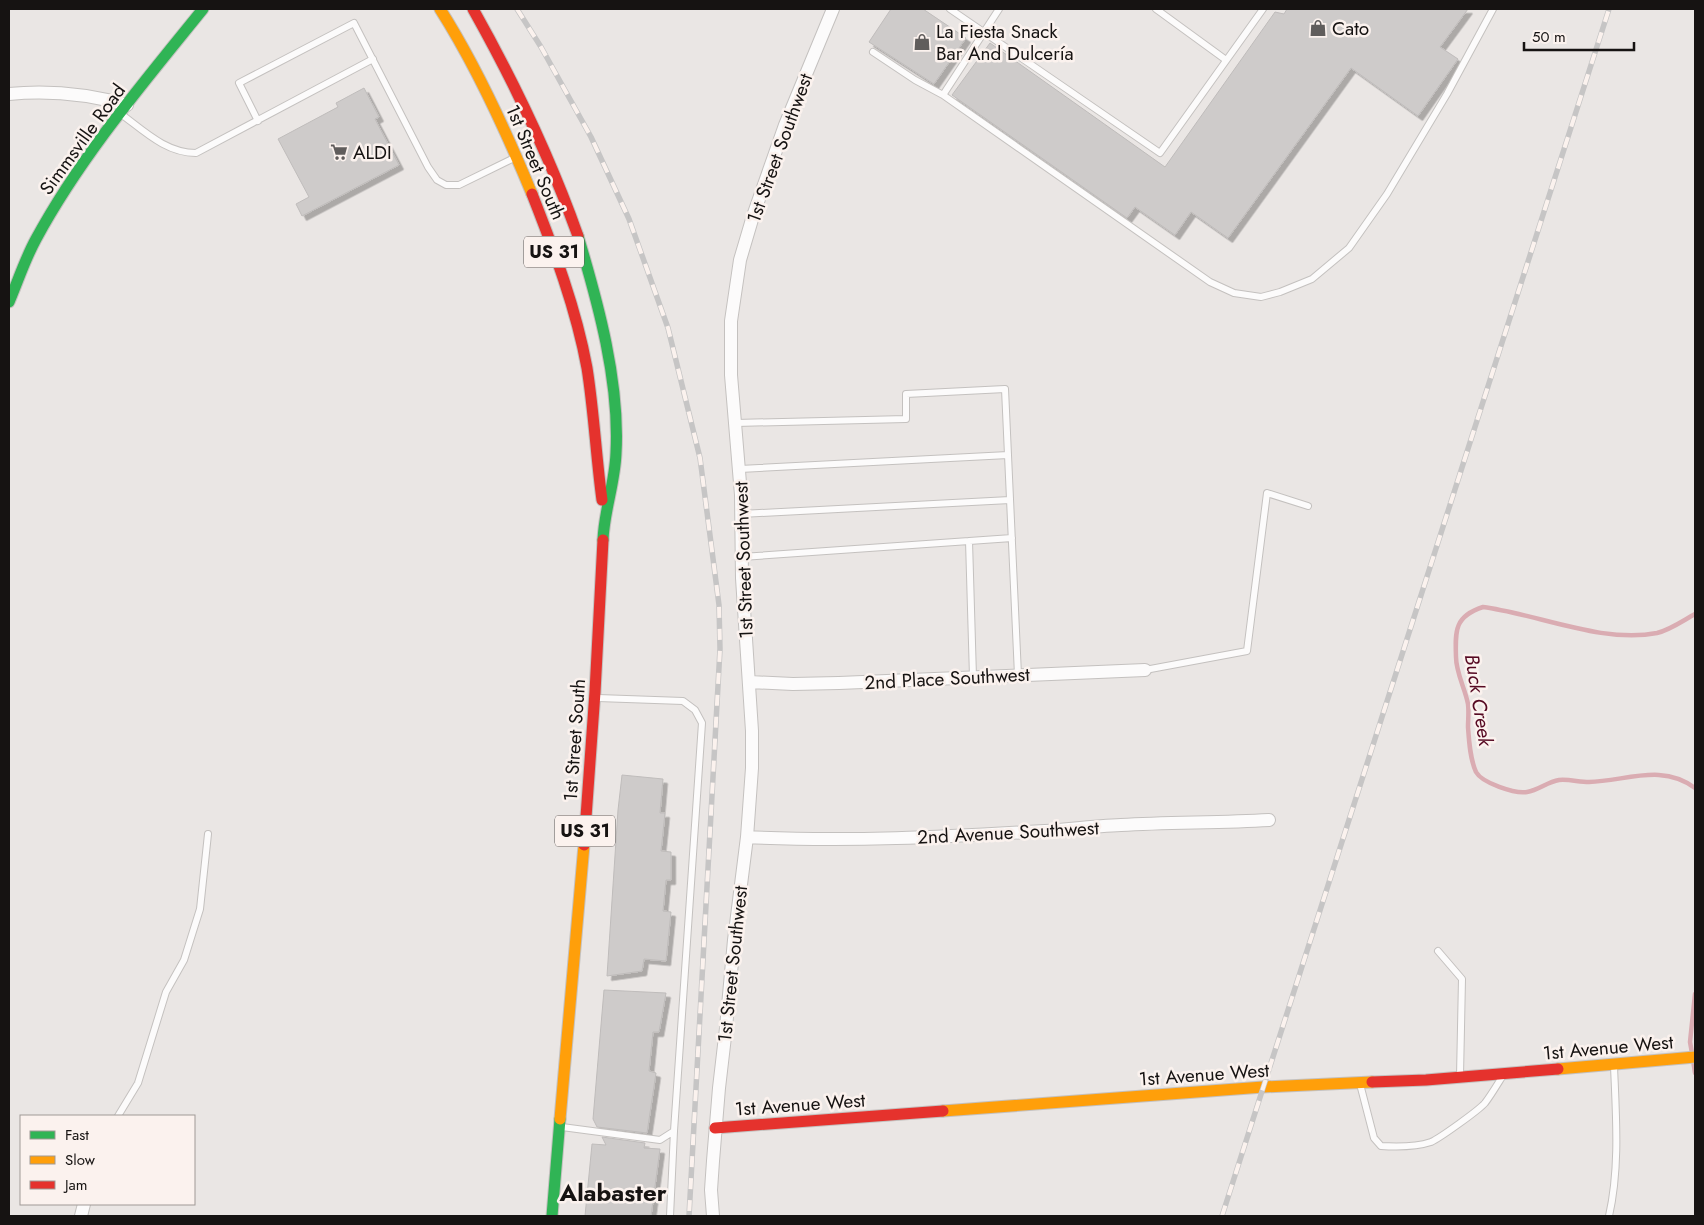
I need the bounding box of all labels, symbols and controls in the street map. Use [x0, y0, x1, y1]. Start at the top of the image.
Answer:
place label: Cato [1332, 15, 1369, 42]
place label: La Fiesta Snack Bar And Dulcería [936, 18, 1074, 67]
shop icon: Cato [1308, 18, 1328, 38]
scale bar [1524, 20, 1634, 52]
text: 50 m [1532, 26, 1566, 48]
shop icon: La Fiesta Snack Bar And Dulcería [912, 32, 932, 52]
street label: 1st Street Southwest [740, 69, 819, 227]
street label: Simmsville Road [33, 78, 132, 200]
street label: 1st Street South [499, 100, 572, 224]
place label: ALDI [353, 139, 392, 166]
supermarket icon: ALDI [329, 142, 349, 162]
road number: US 31 [524, 236, 584, 268]
street label: 1st Street Southwest [727, 480, 760, 639]
water label: Buck Creek [1457, 652, 1500, 750]
street label: 2nd Place Southwest [864, 661, 1031, 696]
street label: 1st Street South [557, 678, 592, 802]
street label: 2nd Avenue Southwest [916, 814, 1100, 851]
road number: US 31 [555, 816, 615, 846]
street label: 1st Street Southwest [711, 884, 754, 1044]
street label: 1st Avenue West [1542, 1028, 1675, 1067]
street label: 1st Avenue West [1138, 1056, 1271, 1093]
street label: 1st Avenue West [734, 1086, 867, 1123]
legend [20, 1115, 195, 1205]
text: Fast [65, 1124, 89, 1146]
text: Slow [65, 1149, 96, 1171]
text: Jam [63, 1174, 88, 1196]
district label: Alabaster [559, 1175, 667, 1210]

